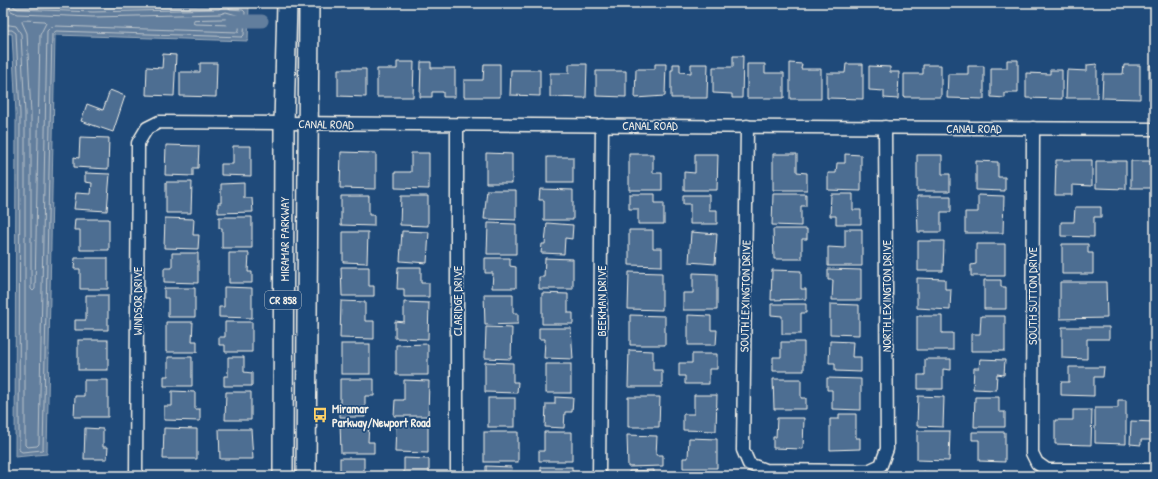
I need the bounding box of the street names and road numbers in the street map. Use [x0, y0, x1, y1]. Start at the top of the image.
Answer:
street label: CANAL ROAD [298, 115, 354, 133]
street label: CANAL ROAD [622, 117, 678, 134]
street label: CANAL ROAD [946, 120, 1002, 137]
street label: MIRAMAR PARKWAY [276, 196, 293, 281]
street label: SOUTH LEXINGTON DRIVE [736, 239, 754, 352]
street label: NORTH LEXINGTON DRIVE [878, 239, 895, 352]
street label: SOUTH SUTTON DRIVE [1024, 246, 1041, 345]
street label: CLARIDGE DRIVE [449, 265, 466, 336]
street label: BEEKMAN DRIVE [593, 265, 610, 337]
street label: WINDSOR DRIVE [129, 266, 146, 335]
road number: CR 858 [265, 291, 301, 309]

